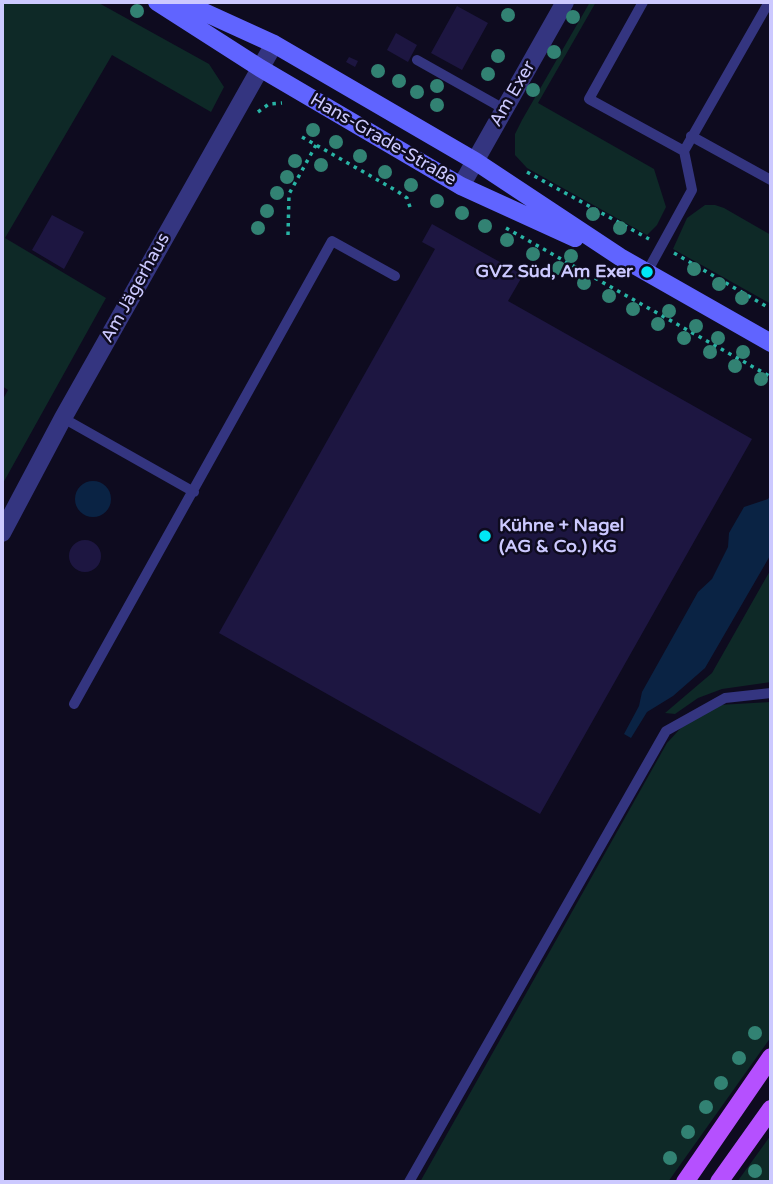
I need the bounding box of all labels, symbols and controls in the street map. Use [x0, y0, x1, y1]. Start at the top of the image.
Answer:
street label: Am Exer [485, 57, 541, 131]
street label: Hans-Grade-Straße [306, 89, 460, 191]
street label: Am Jägerhaus [97, 229, 175, 347]
place label: GVZ Süd, Am Exer [476, 261, 633, 283]
marker: GVZ Süd, Am Exer [639, 264, 655, 280]
place label: Kühne + Nagel (AG & Co.) KG [499, 515, 624, 558]
marker: Kühne + Nagel (AG & Co.) KG [477, 528, 493, 544]

